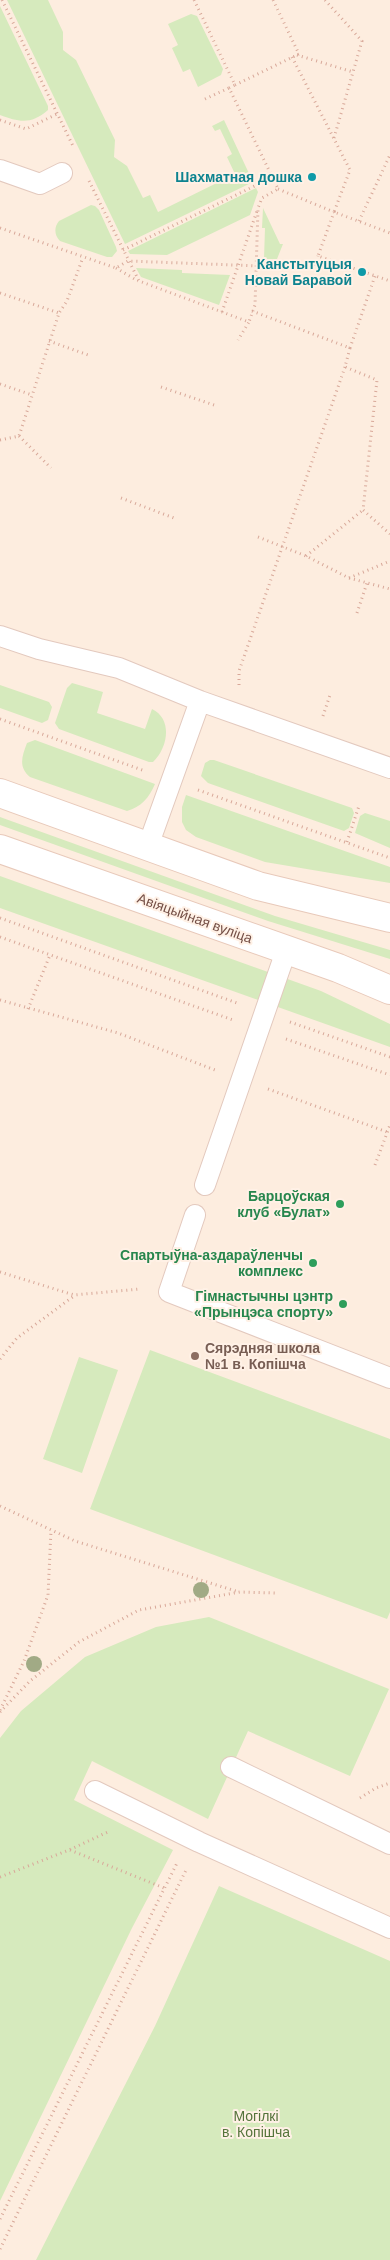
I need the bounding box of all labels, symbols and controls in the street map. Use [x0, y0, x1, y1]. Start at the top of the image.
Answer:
place label: Шахматная дошка [175, 169, 302, 185]
marker: Шахматная дошка [306, 171, 318, 183]
place label: Канстытуцыя Новай Баравой [245, 256, 352, 288]
marker: Канстытуцыя Новай Баравой [356, 266, 368, 278]
street label: Авіяцыйная вуліца [135, 890, 255, 946]
place label: Барцоўская клуб «Булат» [237, 1188, 330, 1220]
marker: Барцоўская клуб «Булат» [334, 1198, 346, 1210]
place label: Спартыўна-аздараўленчы комплекс [120, 1247, 303, 1279]
marker: Спартыўна-аздараўленчы комплекс [307, 1257, 319, 1269]
place label: Гімнастычны цэнтр «Прынцэса спорту» [194, 1288, 333, 1320]
marker: Гімнастычны цэнтр «Прынцэса спорту» [337, 1298, 349, 1310]
place label: Сярэдняя школа №1 в. Копішча [205, 1340, 320, 1372]
marker: Сярэдняя школа №1 в. Копішча [189, 1350, 201, 1362]
park label: Могілкі в. Копішча [222, 2108, 290, 2140]

